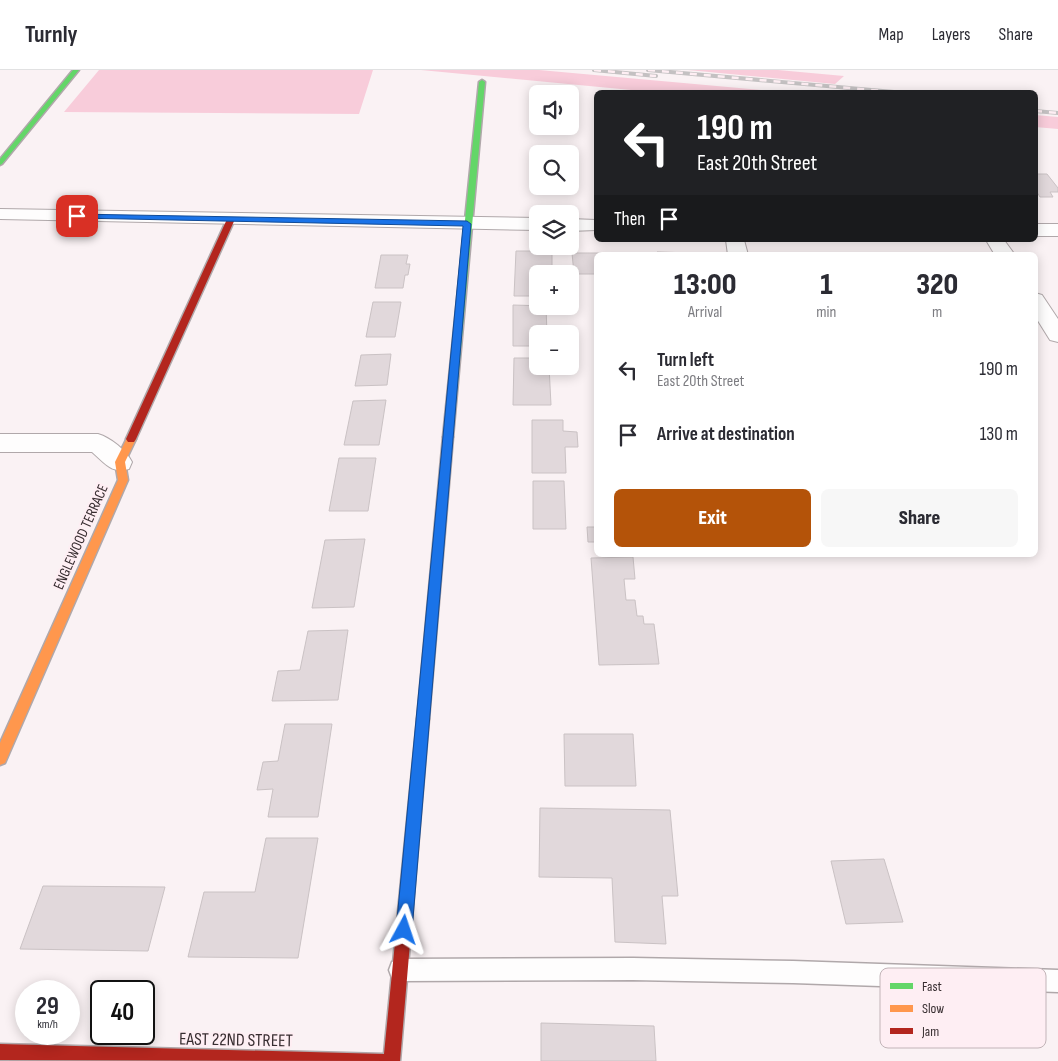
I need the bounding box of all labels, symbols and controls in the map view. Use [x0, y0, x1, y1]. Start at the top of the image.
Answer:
text: Turnly [25, 20, 78, 49]
text: Map [879, 24, 904, 45]
text: Layers [932, 24, 971, 45]
text: Share [999, 24, 1033, 45]
map controls [529, 85, 579, 375]
button: sound [529, 85, 579, 135]
text: 190 m [697, 107, 773, 150]
icon: left [614, 110, 679, 175]
button: search [529, 145, 579, 195]
text: East 20th Street [697, 150, 817, 177]
pin [56, 195, 98, 237]
icon: arrive [63, 202, 91, 230]
button: layers [529, 205, 579, 255]
icon: arrive [655, 205, 683, 233]
text: Then [614, 208, 645, 231]
button: + [529, 265, 579, 315]
text: 13:00 [674, 267, 737, 303]
text: 1 [820, 267, 833, 303]
text: 320 [916, 267, 958, 303]
text: Arrival [688, 303, 722, 322]
text: min [816, 303, 836, 322]
text: m [932, 303, 942, 322]
button: − [529, 325, 579, 375]
text: Turn left [657, 349, 714, 372]
icon: left [614, 356, 642, 384]
text: 190 m [979, 358, 1018, 381]
text: East 20th Street [657, 372, 744, 391]
icon: arrive [614, 421, 642, 449]
text: Arrive at destination [657, 423, 795, 446]
text: 130 m [980, 423, 1018, 446]
street label: ENGLEWOOD TERRACE [49, 481, 113, 593]
button: Exit [614, 489, 811, 547]
button: Share [821, 489, 1018, 547]
position arrow [377, 903, 429, 955]
legend [880, 968, 1046, 1048]
text: Fast [922, 978, 942, 995]
speed limit sign: 40 [90, 980, 155, 1045]
text: 29 [36, 991, 59, 1022]
text: Slow [922, 1000, 944, 1017]
text: km/h [37, 1017, 58, 1032]
text: Jam [921, 1023, 939, 1040]
street label: EAST 22ND STREET [179, 1029, 293, 1051]

